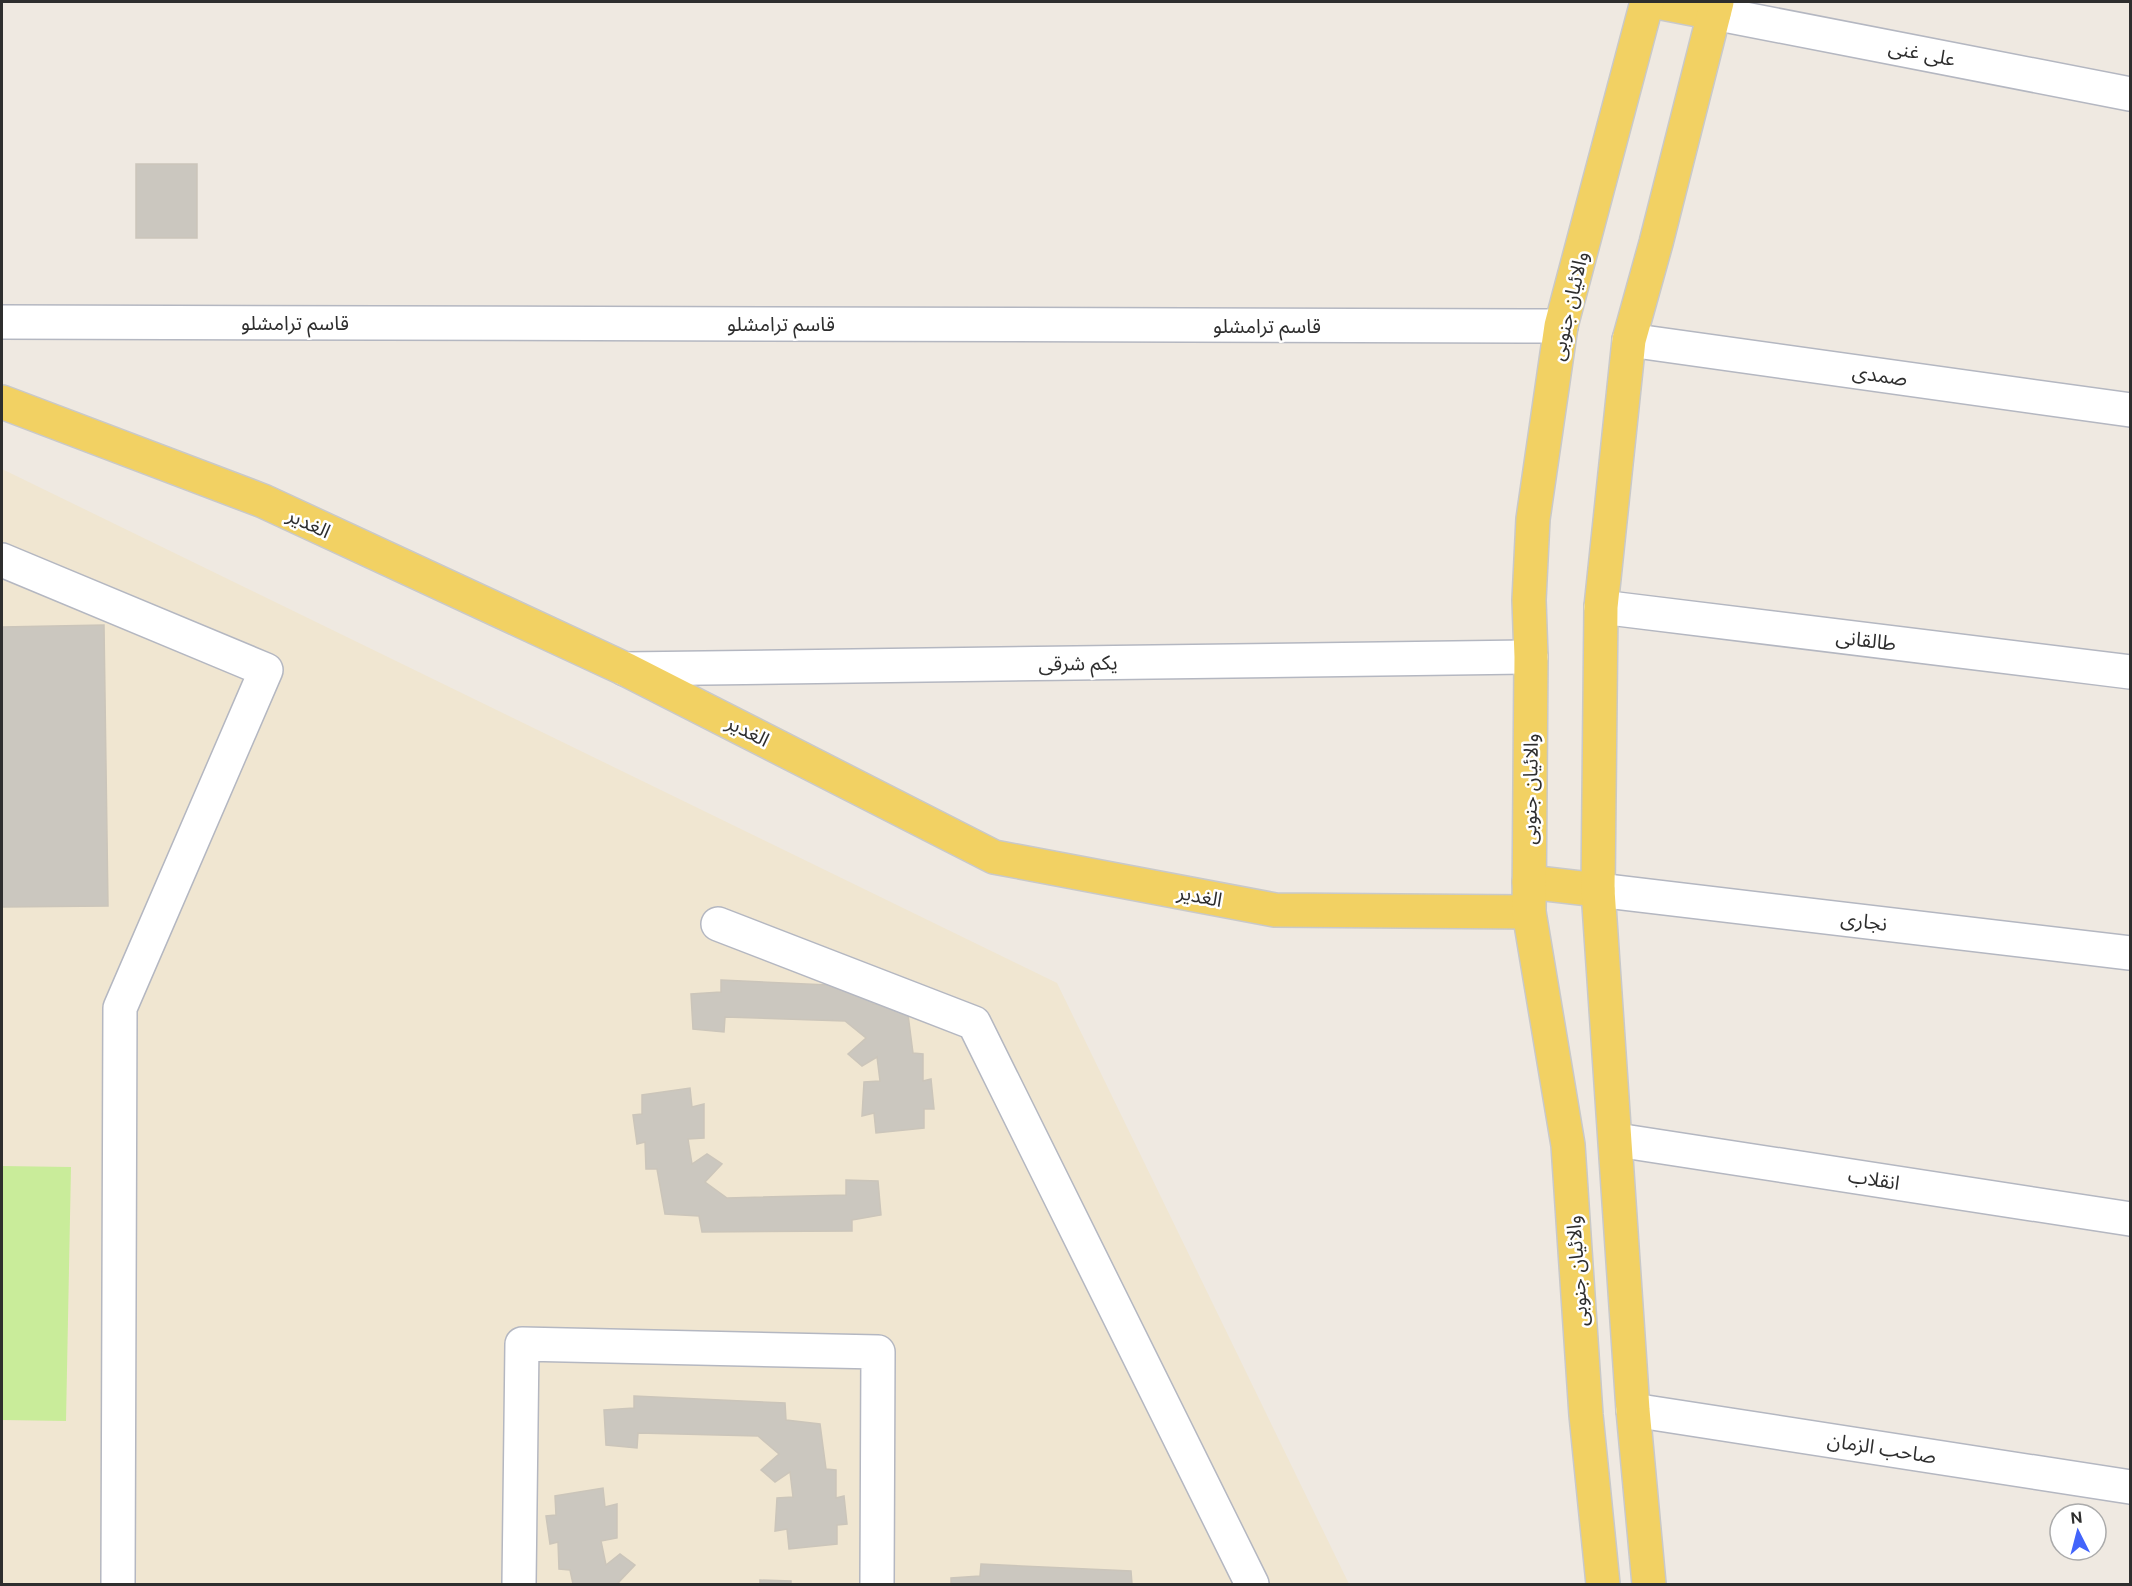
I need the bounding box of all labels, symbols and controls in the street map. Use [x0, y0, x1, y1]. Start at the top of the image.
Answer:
street label: علی غنی [1886, 34, 1958, 72]
street label: والائیان جنوبی [1544, 249, 1594, 363]
street label: قاسم ترامشلو [241, 310, 349, 338]
street label: قاسم ترامشلو [727, 311, 835, 339]
street label: قاسم ترامشلو [1213, 313, 1321, 341]
street label: صمدی [1851, 358, 1909, 392]
street label: الغدیر [282, 501, 335, 544]
street label: طالقانی [1834, 623, 1898, 657]
street label: یکم شرقی [1038, 649, 1118, 679]
street label: الغدیر [721, 709, 774, 753]
street label: والائیان جنوبی [1516, 733, 1544, 845]
street label: الغدیر [1174, 879, 1225, 913]
street label: نجاری [1839, 905, 1889, 937]
street label: انقلاب [1846, 1162, 1902, 1196]
street label: والائیان جنوبی [1560, 1215, 1594, 1327]
street label: صاحب الزمان [1826, 1427, 1938, 1469]
north arrow [2048, 1502, 2108, 1562]
text: N [2070, 1507, 2083, 1529]

